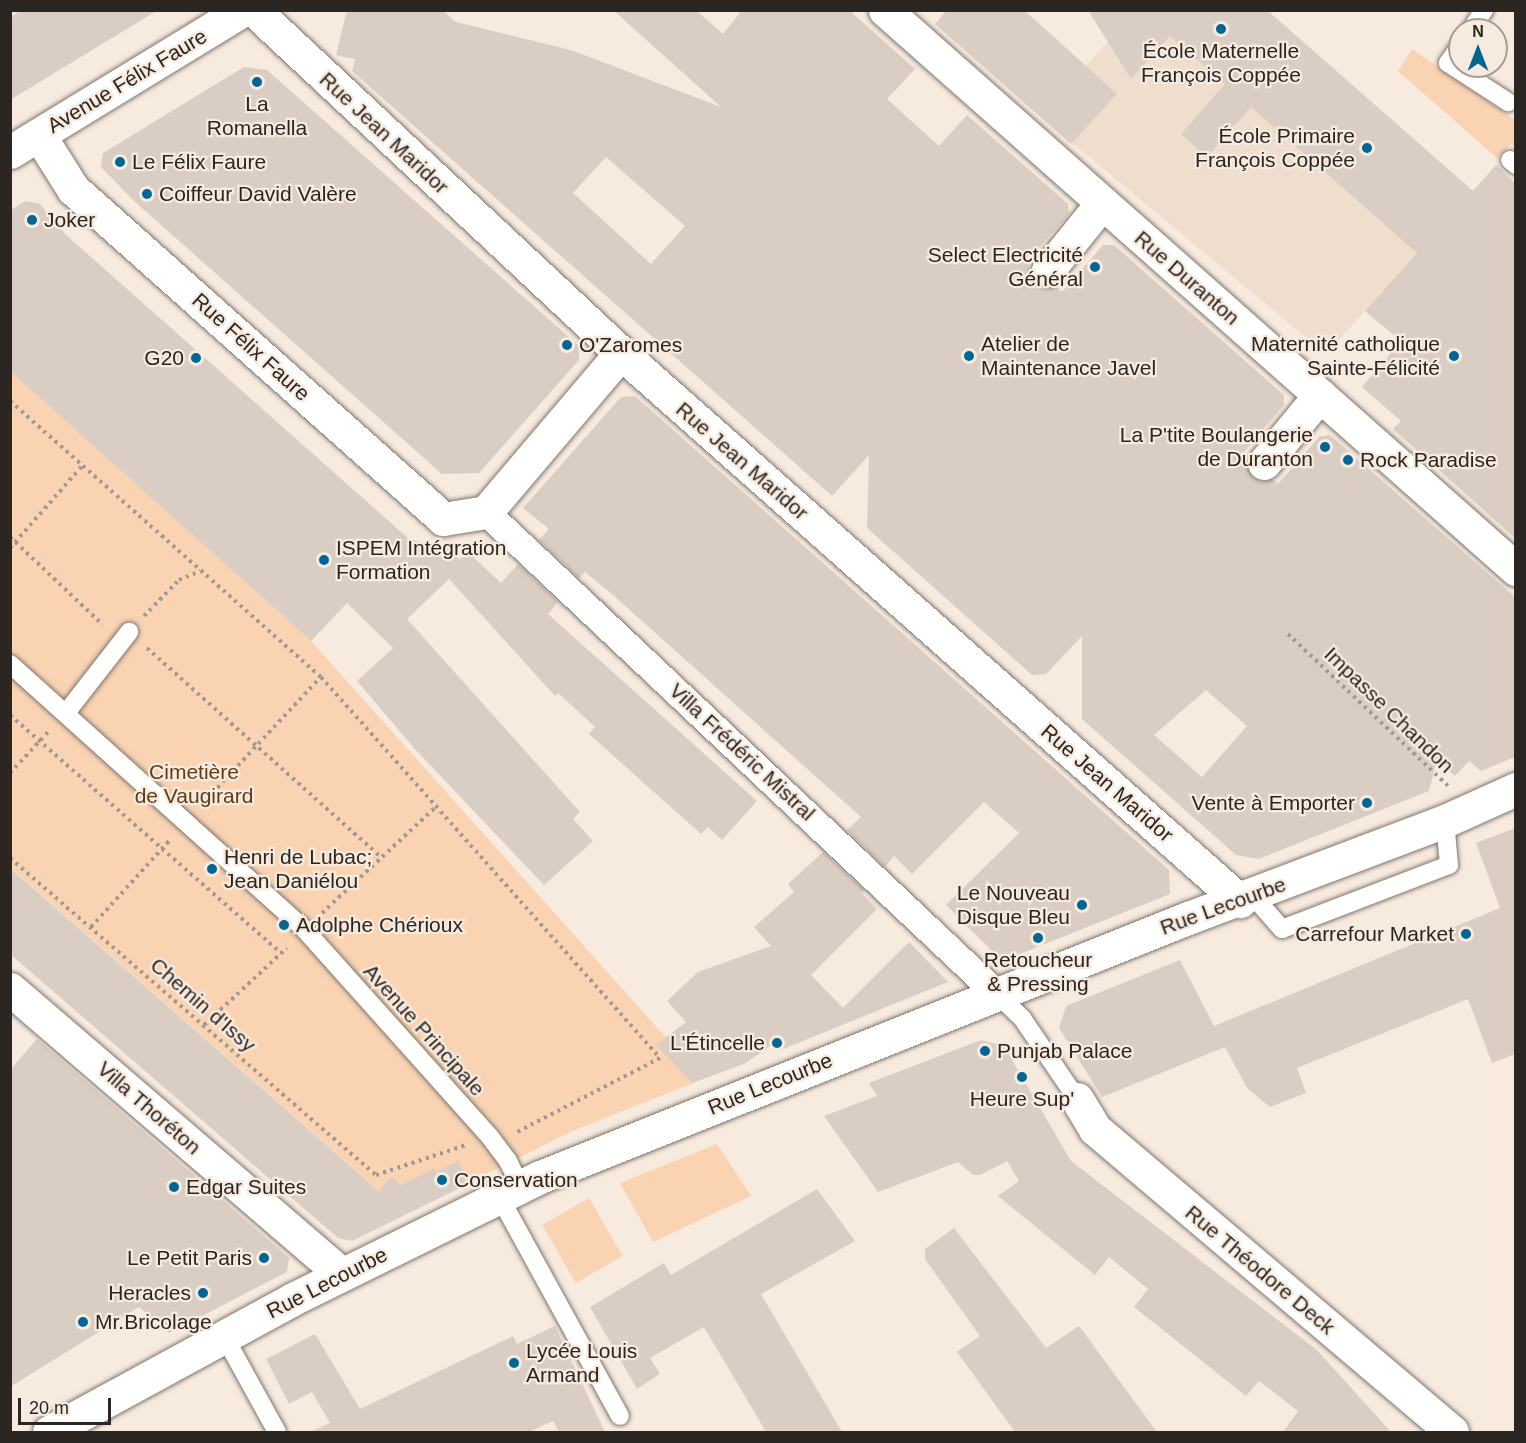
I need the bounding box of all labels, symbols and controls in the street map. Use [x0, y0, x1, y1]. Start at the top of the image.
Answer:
north arrow [1448, 18, 1508, 78]
marker: École Maternelle François Coppée [1214, 22, 1228, 36]
street label: Avenue Félix Faure [43, 23, 211, 139]
text: N [1472, 23, 1484, 40]
place label: École Maternelle François Coppée [1141, 38, 1301, 88]
street label: Rue Jean Maridor [314, 67, 454, 199]
marker: La Romanella [250, 75, 264, 89]
place label: La Romanella [207, 91, 307, 141]
place label: École Primaire François Coppée [1195, 123, 1355, 173]
marker: École Primaire François Coppée [1360, 141, 1374, 155]
place label: Le Félix Faure [132, 149, 266, 175]
marker: Le Félix Faure [113, 155, 127, 169]
place label: Coiffeur David Valère [159, 181, 357, 207]
marker: Coiffeur David Valère [140, 187, 154, 201]
place label: Joker [44, 207, 95, 233]
marker: Joker [25, 213, 39, 227]
street label: Rue Duranton [1129, 226, 1245, 330]
place label: Select Electricité Général [928, 242, 1083, 292]
marker: Select Electricité Général [1088, 260, 1102, 274]
street label: Rue Félix Faure [187, 288, 315, 406]
place label: Atelier de Maintenance Javel [981, 331, 1156, 381]
place label: Maternité catholique Sainte-Félicité [1251, 331, 1440, 381]
place label: O'Zaromes [579, 332, 682, 358]
marker: O'Zaromes [560, 338, 574, 352]
place label: G20 [144, 345, 184, 371]
marker: Maternité catholique Sainte-Félicité [1445, 347, 1463, 365]
marker: Atelier de Maintenance Javel [962, 349, 976, 363]
marker: G20 [189, 351, 203, 365]
street label: Rue Jean Maridor [671, 397, 813, 525]
place label: La P'tite Boulangerie de Duranton [1120, 422, 1313, 472]
marker: La P'tite Boulangerie de Duranton [1318, 440, 1332, 454]
place label: Rock Paradise [1360, 447, 1497, 473]
marker: Rock Paradise [1341, 453, 1355, 467]
place label: ISPEM Intégration Formation [336, 535, 506, 585]
marker: ISPEM Intégration Formation [317, 553, 331, 567]
street label: Impasse Chandon [1319, 642, 1459, 778]
street label: Villa Frédéric Mistral [664, 678, 820, 826]
street label: Rue Jean Maridor [1036, 719, 1178, 847]
park label: Cimetière de Vaugirard [135, 759, 253, 809]
place label: Vente à Emporter [1192, 790, 1355, 816]
marker: Vente à Emporter [1360, 796, 1374, 810]
place label: Henri de Lubac; Jean Daniélou [224, 844, 372, 894]
marker: Henri de Lubac; Jean Daniélou [205, 862, 219, 876]
street label: Rue Lecourbe [1157, 872, 1289, 940]
place label: Le Nouveau Disque Bleu [957, 880, 1070, 930]
marker: Le Nouveau Disque Bleu [1075, 898, 1089, 912]
place label: Adolphe Chérioux [296, 912, 463, 938]
marker: Adolphe Chérioux [277, 918, 291, 932]
place label: Carrefour Market [1295, 921, 1454, 947]
marker: Carrefour Market [1459, 927, 1473, 941]
marker: Retoucheur & Pressing [1031, 931, 1045, 945]
place label: Retoucheur & Pressing [984, 947, 1092, 997]
street label: Chemin d'Issy [145, 952, 261, 1058]
street label: Avenue Principale [358, 959, 490, 1101]
place label: L'Étincelle [670, 1030, 765, 1056]
marker: L'Étincelle [770, 1036, 784, 1050]
place label: Punjab Palace [997, 1038, 1132, 1064]
marker: Punjab Palace [978, 1044, 992, 1058]
street label: Rue Lecourbe [704, 1048, 836, 1120]
street label: Villa Thoréton [92, 1056, 206, 1160]
marker: Heure Sup' [1015, 1070, 1029, 1084]
place label: Heure Sup' [970, 1086, 1074, 1112]
place label: Conservation [454, 1167, 578, 1193]
marker: Conservation [435, 1173, 449, 1187]
place label: Edgar Suites [186, 1174, 306, 1200]
marker: Edgar Suites [167, 1180, 181, 1194]
street label: Rue Théodore Deck [1180, 1200, 1340, 1340]
street label: Rue Lecourbe [263, 1242, 391, 1324]
place label: Le Petit Paris [127, 1245, 252, 1271]
marker: Le Petit Paris [257, 1251, 271, 1265]
place label: Heracles [108, 1280, 191, 1306]
marker: Heracles [196, 1286, 210, 1300]
place label: Mr.Bricolage [95, 1309, 212, 1335]
marker: Mr.Bricolage [76, 1315, 90, 1329]
place label: Lycée Louis Armand [526, 1338, 637, 1388]
marker: Lycée Louis Armand [507, 1356, 521, 1370]
scale bar [21, 1386, 114, 1424]
text: 20 m [29, 1398, 69, 1418]

